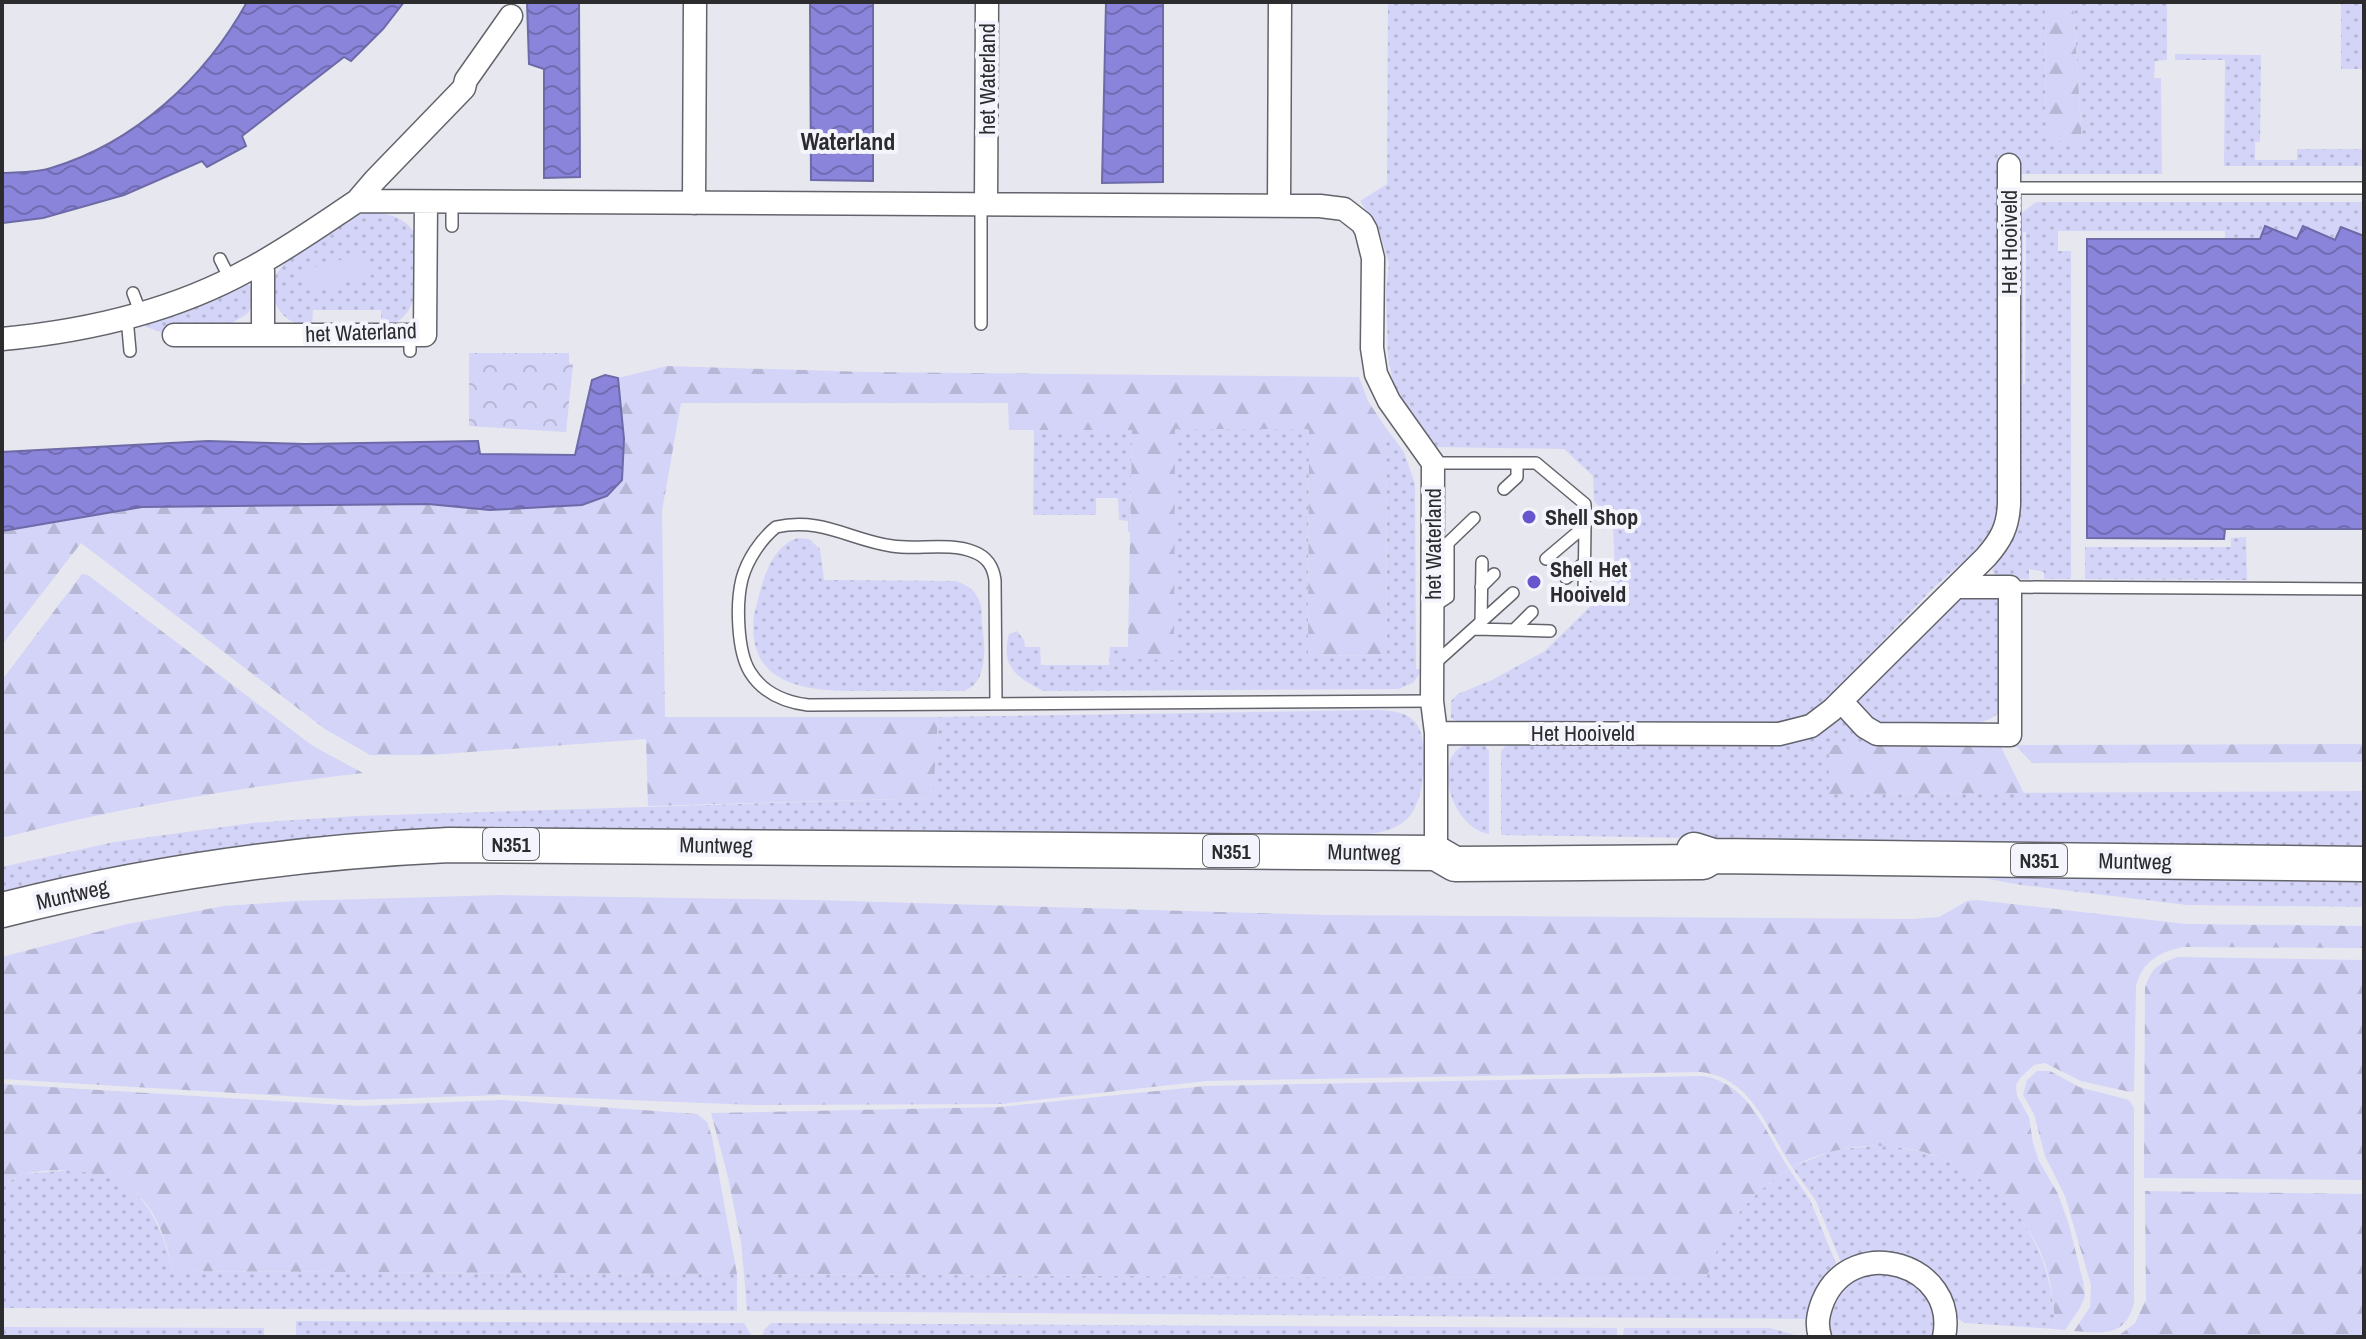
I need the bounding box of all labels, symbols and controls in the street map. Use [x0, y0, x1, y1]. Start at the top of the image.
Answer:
street label: het Waterland [972, 23, 1002, 135]
district label: Waterland [801, 125, 895, 157]
street label: Het Hooiveld [1994, 190, 2024, 294]
street label: het Waterland [305, 315, 417, 349]
street label: het Waterland [1418, 488, 1448, 600]
place label: Shell Shop [1545, 502, 1638, 532]
marker: Shell Shop [1520, 508, 1538, 526]
place label: Shell Het Hooiveld [1550, 554, 1627, 609]
marker: Shell Het Hooiveld [1525, 573, 1543, 591]
street label: Het Hooiveld [1531, 718, 1635, 748]
road number: N351 [483, 828, 539, 860]
street label: Muntweg [679, 829, 753, 861]
road number: N351 [1203, 835, 1259, 867]
street label: Muntweg [1327, 836, 1401, 868]
road number: N351 [2011, 844, 2067, 876]
street label: Muntweg [2098, 845, 2172, 877]
street label: Muntweg [33, 871, 111, 917]

